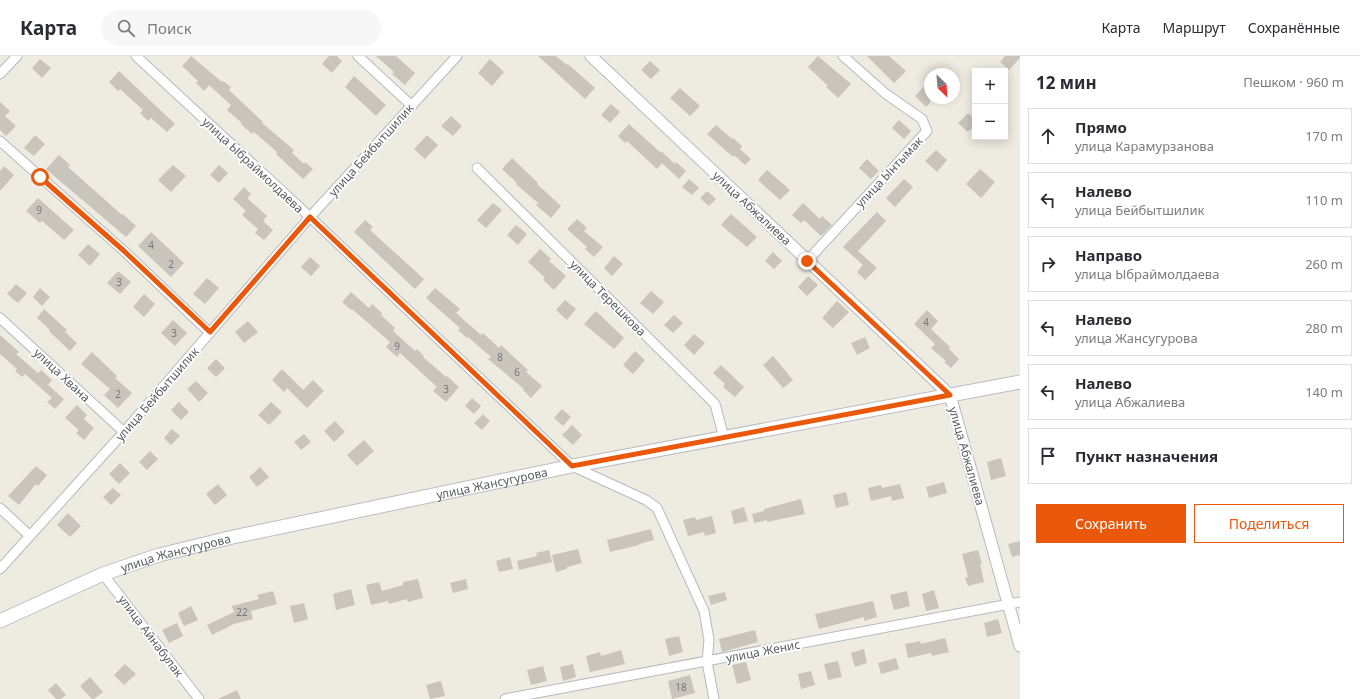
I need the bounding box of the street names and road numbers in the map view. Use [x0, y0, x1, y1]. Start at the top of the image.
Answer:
street label: улица Бейбытшилик [325, 99, 418, 200]
street label: улица Ыбраймолдаева [198, 113, 308, 217]
street label: улица Ынтымак [852, 132, 927, 211]
street label: улица Абжалиева [709, 167, 795, 249]
street label: улица Терешкова [566, 256, 650, 340]
street label: улица Бейбытшилик [111, 343, 203, 445]
street label: улица Хвана [30, 344, 94, 406]
street label: улица Абжалиева [945, 405, 989, 507]
street label: улица Жансугурова [435, 463, 549, 503]
street label: улица Жансугурова [118, 529, 232, 576]
street label: улица Айнабулак [115, 591, 188, 681]
street label: улица Женис [725, 635, 802, 667]

